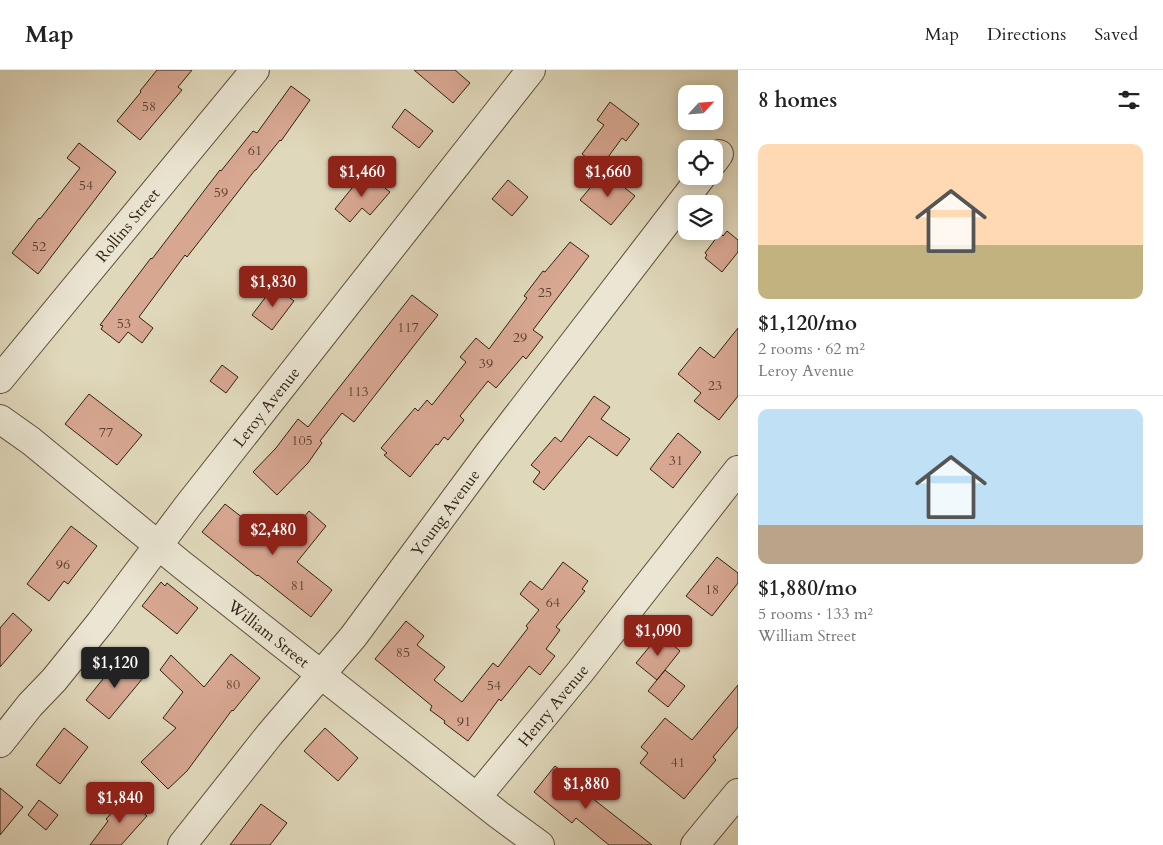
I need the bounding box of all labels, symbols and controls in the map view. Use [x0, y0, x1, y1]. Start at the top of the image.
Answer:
text: Map [25, 18, 74, 51]
text: Map [925, 22, 959, 47]
text: Directions [987, 22, 1066, 47]
text: Saved [1094, 22, 1138, 47]
north arrow [678, 85, 722, 130]
map controls [678, 85, 723, 240]
text: 8 homes [758, 86, 837, 115]
icon: filters [1115, 86, 1143, 114]
house number: 58 [142, 97, 156, 116]
button: locate [678, 140, 723, 185]
house number: 61 [248, 141, 262, 160]
pin: $1,460 [321, 156, 403, 198]
pin: $1,660 [567, 156, 649, 198]
text: $1,460 [339, 161, 385, 183]
text: $1,660 [585, 161, 631, 183]
house number: 54 [79, 176, 93, 195]
icon: home [906, 176, 996, 266]
house number: 59 [214, 183, 228, 202]
street label: Rollins Street [91, 184, 165, 267]
button: layers [678, 195, 723, 240]
house number: 52 [32, 237, 46, 256]
pin: $1,830 [232, 266, 314, 308]
text: $1,830 [250, 271, 296, 293]
house number: 25 [538, 283, 552, 302]
text: $1,120/mo [758, 309, 857, 338]
house number: 53 [117, 314, 131, 333]
house number: 117 [397, 318, 419, 337]
house number: 29 [513, 328, 527, 347]
text: 2 rooms · 62 m² [758, 338, 865, 360]
house number: 39 [479, 354, 493, 373]
text: Leroy Avenue [758, 360, 854, 382]
street label: Leroy Avenue [228, 363, 305, 452]
house number: 23 [708, 376, 722, 395]
house number: 113 [347, 382, 369, 401]
house number: 77 [99, 423, 113, 442]
house number: 105 [291, 431, 313, 450]
icon: home [906, 442, 996, 532]
house number: 31 [669, 451, 683, 470]
street label: Young Avenue [406, 465, 485, 561]
pin: $2,480 [232, 514, 314, 556]
text: $2,480 [250, 519, 296, 541]
house number: 96 [56, 555, 70, 574]
text: $1,880/mo [758, 574, 857, 603]
house number: 81 [291, 576, 305, 595]
house number: 18 [705, 580, 719, 599]
house number: 64 [546, 593, 560, 612]
street label: William Street [222, 595, 314, 673]
text: 5 rooms · 133 m² [758, 603, 873, 625]
pin: $1,090 [617, 614, 699, 657]
text: $1,090 [635, 620, 681, 642]
text: William Street [758, 625, 856, 647]
house number: 85 [396, 643, 410, 662]
pin: $1,120 [74, 646, 156, 689]
text: $1,120 [92, 652, 138, 674]
street label: Henry Avenue [513, 660, 594, 751]
house number: 80 [226, 675, 240, 694]
house number: 54 [487, 676, 501, 695]
house number: 91 [457, 712, 471, 731]
house number: 41 [671, 753, 685, 772]
pin: $1,880 [545, 768, 627, 810]
text: $1,880 [563, 773, 609, 795]
pin: $1,840 [79, 782, 161, 824]
text: $1,840 [97, 787, 143, 809]

